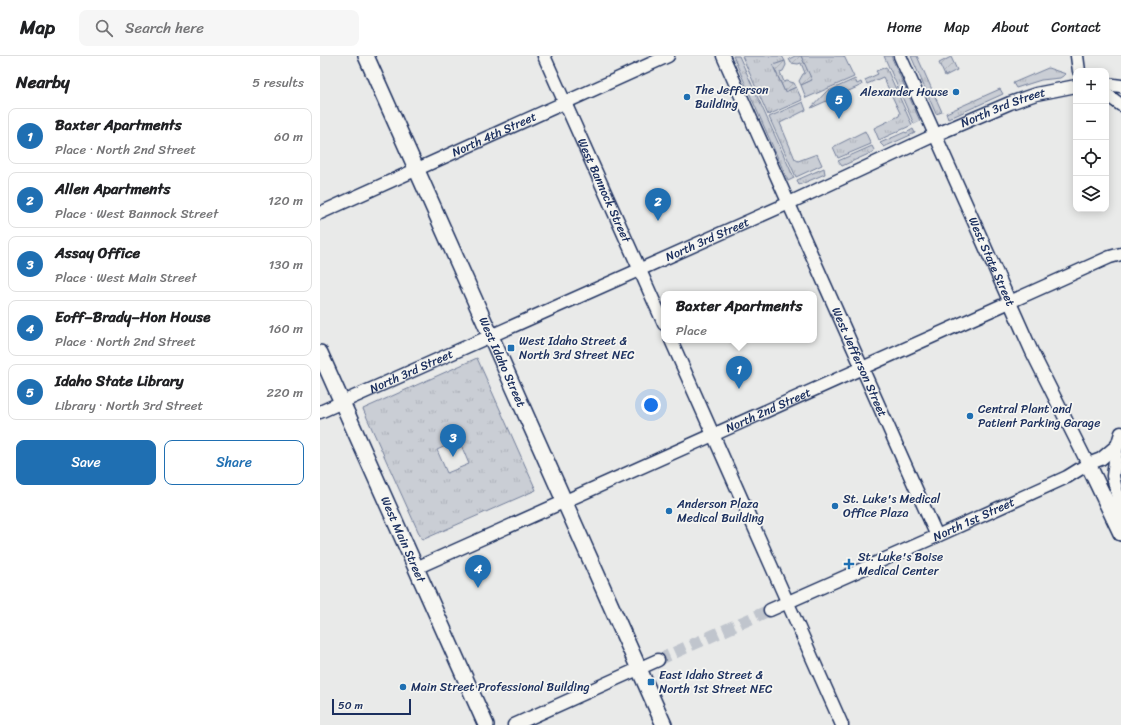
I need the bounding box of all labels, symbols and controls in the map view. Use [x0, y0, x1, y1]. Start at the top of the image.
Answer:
search box [79, 10, 359, 46]
text: Map [20, 11, 55, 44]
text: Search here [125, 15, 204, 41]
text: Home [887, 15, 922, 40]
text: Map [944, 15, 970, 40]
text: About [992, 15, 1029, 40]
text: Contact [1051, 15, 1101, 40]
icon: search [93, 17, 115, 39]
text: Nearby [16, 67, 70, 97]
map controls [1073, 68, 1109, 212]
button: + [1073, 68, 1109, 104]
text: 5 results [252, 71, 304, 94]
place label: The Jefferson Building [695, 79, 769, 115]
place label: Alexander House [859, 81, 948, 103]
street label: North 3rd Street [957, 81, 1047, 134]
pin: 5 [826, 86, 852, 119]
marker: Alexander House [951, 87, 961, 97]
marker: The Jefferson Building [682, 92, 692, 102]
button: − [1073, 104, 1109, 140]
street label: North 4th Street [448, 106, 540, 163]
text: Baxter Apartments [55, 112, 182, 138]
text: 1 [27, 125, 33, 148]
text: 60 m [274, 125, 303, 148]
street label: West Bannock Street [571, 134, 638, 247]
text: Place · North 2nd Street [55, 138, 196, 161]
button: locate [1073, 140, 1109, 176]
text: Allen Apartments [55, 176, 170, 202]
button: layers [1073, 176, 1109, 212]
pin: 2 [645, 188, 671, 221]
text: 2 [26, 189, 34, 212]
text: 120 m [268, 189, 303, 212]
text: Place · West Bannock Street [55, 202, 218, 225]
street label: North 3rd Street [662, 211, 753, 268]
street label: West State Street [962, 213, 1021, 310]
text: Assay Office [55, 240, 140, 266]
text: 3 [26, 253, 34, 276]
text: 130 m [269, 253, 303, 276]
text: Place · West Main Street [55, 266, 197, 289]
popup [661, 291, 817, 343]
text: Baxter Apartments [676, 293, 802, 319]
street label: West Jefferson Street [825, 303, 894, 420]
text: Eoff–Brady–Hon House [55, 304, 210, 330]
street label: West Idaho Street [472, 313, 532, 411]
text: 4 [26, 317, 34, 340]
text: 160 m [268, 317, 303, 340]
text: Place [676, 319, 707, 342]
text: Place · North 2nd Street [55, 330, 196, 353]
place label: West Idaho Street & North 3rd Street NEC [519, 330, 635, 366]
street label: North 3rd Street [366, 343, 457, 400]
marker: West Idaho Street & North 3rd Street NEC [506, 343, 516, 353]
pin: 1 [726, 356, 752, 389]
text: Idaho State Library [55, 368, 184, 394]
text: 5 [26, 381, 34, 404]
text: 220 m [266, 381, 303, 404]
street label: North 2nd Street [722, 381, 815, 439]
text: Library · North 3rd Street [55, 394, 203, 417]
your location [641, 395, 661, 415]
place label: Central Plant and Patient Parking Garage [978, 398, 1100, 434]
marker: Central Plant and Patient Parking Garage [965, 411, 975, 421]
pin: 3 [440, 424, 466, 457]
button: Save [16, 440, 156, 485]
button: Share [164, 440, 304, 485]
place label: St. Luke's Medical Office Plaza [843, 488, 941, 524]
street label: North 1st Street [929, 491, 1018, 548]
street label: West Main Street [374, 493, 432, 587]
place label: Anderson Plaza Medical Building [676, 493, 764, 529]
marker: St. Luke's Medical Office Plaza [830, 501, 840, 511]
marker: Anderson Plaza Medical Building [664, 506, 674, 516]
place label: St. Luke's Boise Medical Center [858, 546, 943, 582]
pin: 4 [465, 555, 491, 588]
marker: St. Luke's Boise Medical Center [843, 558, 855, 570]
place label: East Idaho Street & North 1st Street NEC [659, 664, 773, 700]
place label: Main Street Professional Building [411, 676, 589, 698]
marker: East Idaho Street & North 1st Street NEC [646, 677, 656, 687]
marker: Main Street Professional Building [398, 682, 408, 692]
text: 50 m [338, 696, 363, 715]
scale bar [332, 697, 411, 716]

